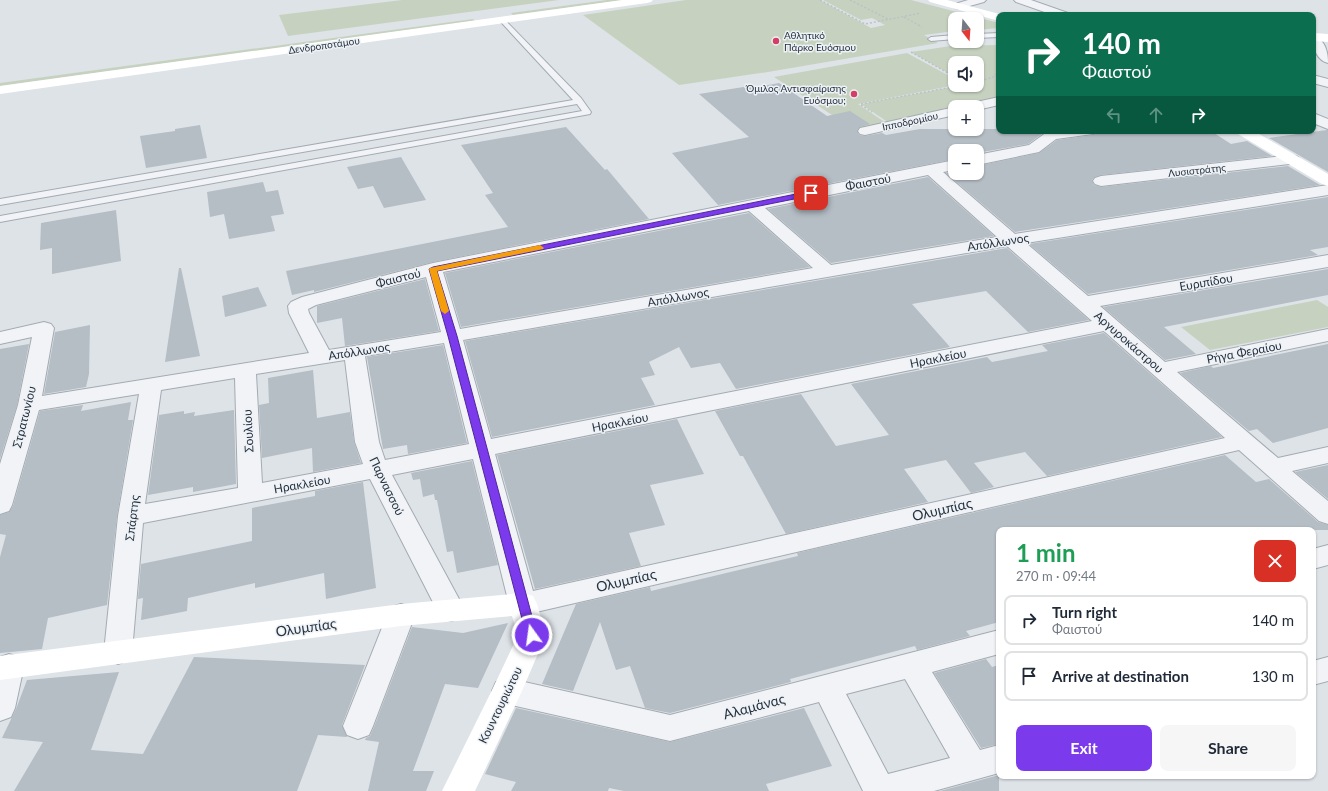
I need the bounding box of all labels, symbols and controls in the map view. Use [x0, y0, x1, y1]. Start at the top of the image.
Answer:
north arrow [948, 12, 984, 48]
map controls [948, 12, 984, 180]
text: 140 m [1082, 26, 1161, 60]
icon: right [1016, 28, 1068, 80]
place label: Αθλητικό Πάρκο Ευόσμου [784, 29, 856, 53]
street label: Δενδροποτάμου [288, 34, 360, 56]
marker: Αθλητικό Πάρκο Ευόσμου [771, 36, 781, 46]
button: sound [948, 56, 984, 92]
text: Φαιστού [1082, 60, 1151, 82]
place label: Όμιλος Αντισφαίρισης Ευόσμου; [745, 82, 846, 106]
marker: Όμιλος Αντισφαίρισης Ευόσμου; [849, 89, 859, 99]
button: + [948, 100, 984, 136]
icon: left [1103, 104, 1125, 126]
icon: ahead [1145, 104, 1167, 126]
icon: right [1187, 104, 1209, 126]
street label: Ιπποδρομίου [881, 109, 939, 133]
button: − [948, 144, 984, 180]
street label: Λυσιστράτης [1168, 161, 1227, 179]
street label: Φαιστού [844, 170, 892, 194]
pin [794, 176, 828, 210]
icon: arrive [800, 182, 822, 204]
street label: Απόλλωνος [966, 230, 1030, 254]
street label: Φαιστού [374, 265, 422, 291]
street label: Ευριπίδου [1178, 270, 1234, 294]
street label: Απόλλωνος [646, 284, 710, 310]
street label: Αργυροκάστρου [1091, 308, 1167, 376]
street label: Ρήγα Φεραίου [1205, 337, 1283, 367]
street label: Απόλλωνος [327, 339, 391, 363]
street label: Ηρακλείου [908, 345, 968, 371]
street label: Στρατωνίου [9, 384, 39, 450]
street label: Σουλίου [239, 409, 257, 453]
street label: Ηρακλείου [590, 409, 650, 435]
street label: Παρνασσού [366, 454, 408, 518]
street label: Ηρακλείου [272, 472, 332, 496]
street label: Σπάρτης [122, 494, 142, 542]
street label: Ολυμπίας [910, 494, 974, 524]
text: 1 min [1016, 538, 1076, 567]
button: close [1254, 540, 1296, 582]
street label: Ολυμπίας [594, 565, 658, 595]
text: 270 m · 09:44 [1016, 568, 1096, 584]
text: Turn right [1052, 603, 1117, 621]
icon: right [1018, 609, 1040, 631]
text: 140 m [1252, 611, 1294, 629]
street label: Ολυμπίας [275, 614, 338, 640]
position arrow [511, 614, 553, 656]
text: Φαιστού [1052, 621, 1102, 637]
street label: Κουντουριώτου [475, 664, 525, 746]
icon: arrive [1018, 665, 1040, 687]
text: Arrive at destination [1052, 667, 1189, 685]
text: 130 m [1252, 667, 1294, 685]
street label: Αλαμάνας [721, 689, 787, 722]
button: Exit [1016, 725, 1152, 771]
button: Share [1160, 725, 1296, 771]

